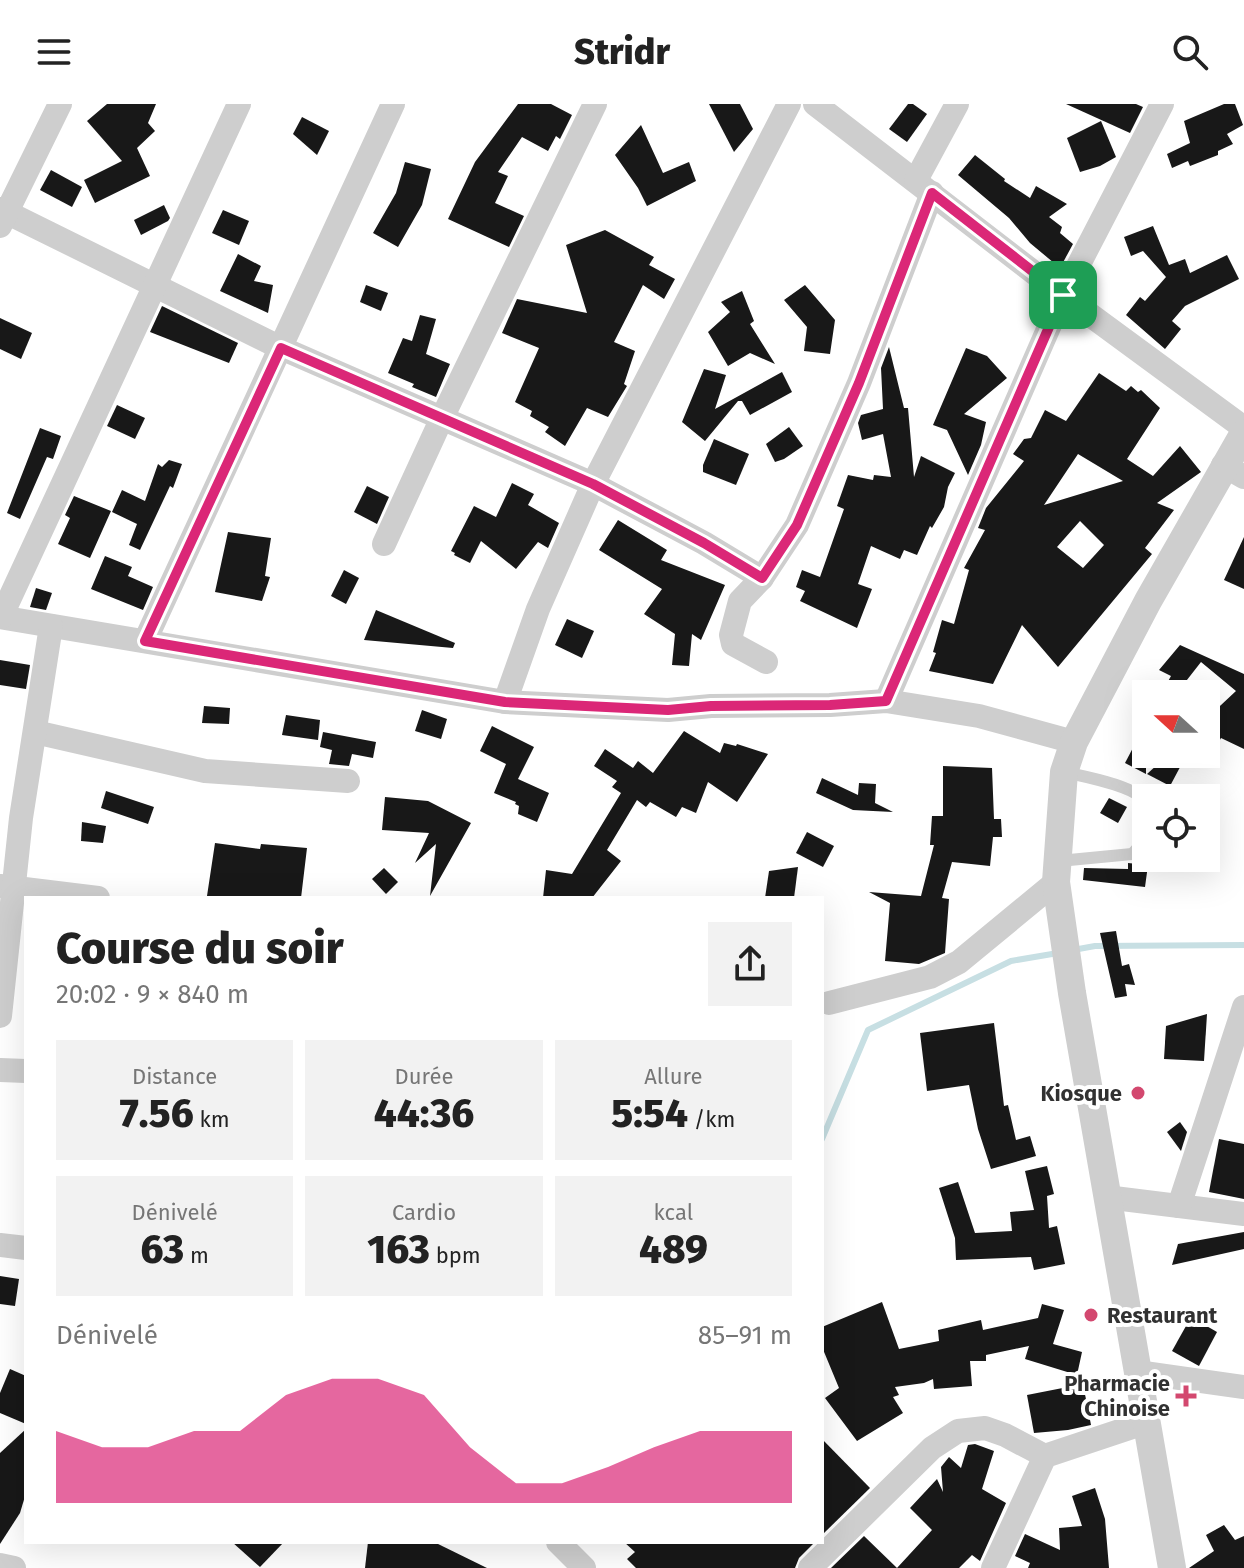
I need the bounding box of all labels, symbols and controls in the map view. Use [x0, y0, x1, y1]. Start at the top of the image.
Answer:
icon: menu [32, 30, 76, 74]
text: Stridr [574, 30, 670, 74]
icon: search [1168, 30, 1212, 74]
pin [1029, 261, 1097, 329]
icon: arrive [1041, 273, 1085, 317]
north arrow [1132, 680, 1220, 768]
map controls [1132, 680, 1220, 872]
button: locate [1132, 784, 1220, 872]
text: Course du soir [56, 922, 343, 975]
button: share [708, 922, 792, 1006]
text: 20:02 · 9 × 840 m [56, 979, 249, 1010]
text: Distance [132, 1063, 217, 1090]
text: Durée [395, 1063, 453, 1090]
text: Allure [644, 1063, 702, 1090]
place label: Kiosque [1040, 1080, 1122, 1107]
marker: Kiosque [1129, 1084, 1147, 1102]
text: 7.56 [120, 1090, 194, 1138]
text: 44:36 [374, 1090, 474, 1138]
text: 5:54 [611, 1090, 688, 1138]
text: km [194, 1106, 230, 1133]
text: /km [688, 1106, 735, 1133]
text: Dénivelé [132, 1199, 218, 1226]
text: Cardio [392, 1199, 456, 1226]
text: kcal [654, 1199, 693, 1226]
text: 63 [141, 1226, 184, 1274]
text: 163 [367, 1226, 430, 1274]
text: 489 [639, 1226, 708, 1274]
text: m [184, 1242, 209, 1269]
text: bpm [430, 1242, 481, 1269]
place label: Restaurant [1107, 1302, 1218, 1329]
marker: Restaurant [1082, 1306, 1100, 1324]
text: Dénivelé [56, 1320, 158, 1351]
text: 85–91 m [698, 1320, 792, 1351]
place label: Pharmacie Chinoise [1064, 1370, 1170, 1422]
marker: Pharmacie Chinoise [1177, 1387, 1195, 1405]

